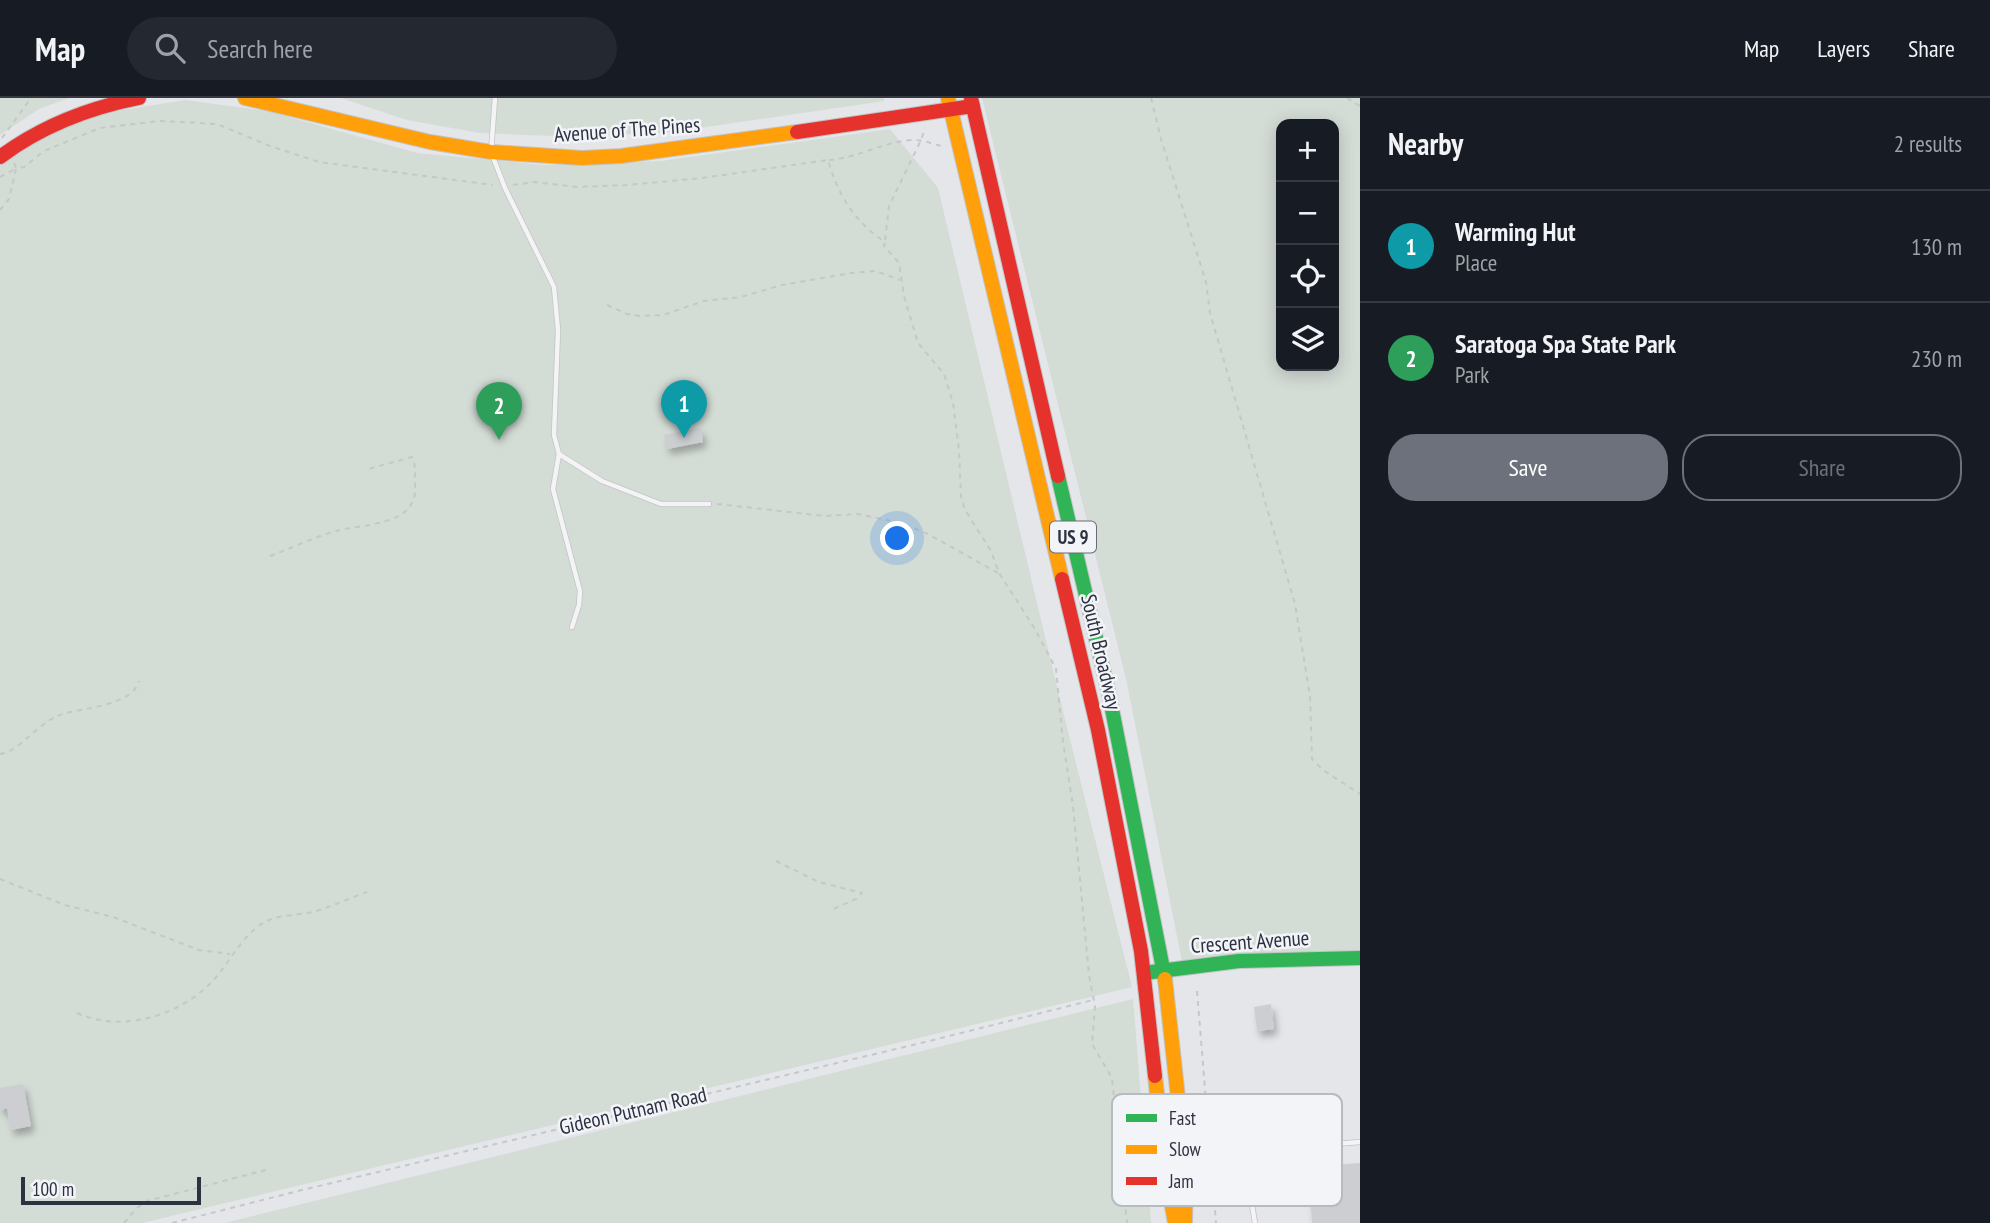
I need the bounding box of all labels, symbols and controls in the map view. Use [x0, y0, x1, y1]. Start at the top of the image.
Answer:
search box [127, 17, 617, 80]
text: Map [35, 27, 85, 70]
icon: search [151, 29, 189, 67]
text: Search here [207, 32, 313, 65]
text: Map [1744, 33, 1779, 64]
text: Layers [1817, 33, 1870, 64]
text: Share [1908, 33, 1955, 64]
street label: Avenue of The Pines [553, 111, 701, 148]
map controls [1276, 119, 1339, 371]
button: + [1276, 119, 1339, 182]
text: Nearby [1388, 124, 1463, 163]
text: 2 results [1894, 129, 1962, 158]
button: − [1276, 182, 1339, 245]
text: Warming Hut [1455, 215, 1576, 248]
text: 1 [1406, 232, 1417, 261]
text: 130 m [1911, 232, 1962, 261]
button: locate [1276, 245, 1339, 308]
text: Place [1455, 248, 1497, 277]
button: layers [1276, 308, 1339, 371]
text: Saratoga Spa State Park [1455, 327, 1676, 360]
text: 2 [1406, 344, 1417, 373]
text: 230 m [1911, 344, 1962, 373]
text: Park [1455, 360, 1489, 389]
pin: 1 [661, 380, 707, 438]
pin: 2 [476, 382, 522, 440]
button: Save [1388, 434, 1668, 501]
button: Share [1682, 434, 1962, 501]
your location [880, 521, 914, 555]
road number: US 9 [1050, 522, 1096, 552]
street label: South Broadway [1075, 592, 1128, 712]
street label: Crescent Avenue [1190, 924, 1310, 959]
street label: Gideon Putnam Road [556, 1080, 709, 1141]
legend [1112, 1094, 1342, 1206]
text: Fast [1169, 1106, 1197, 1130]
text: Slow [1169, 1137, 1202, 1161]
text: Jam [1168, 1169, 1194, 1193]
scale bar [21, 1174, 201, 1206]
text: 100 m [32, 1177, 74, 1201]

